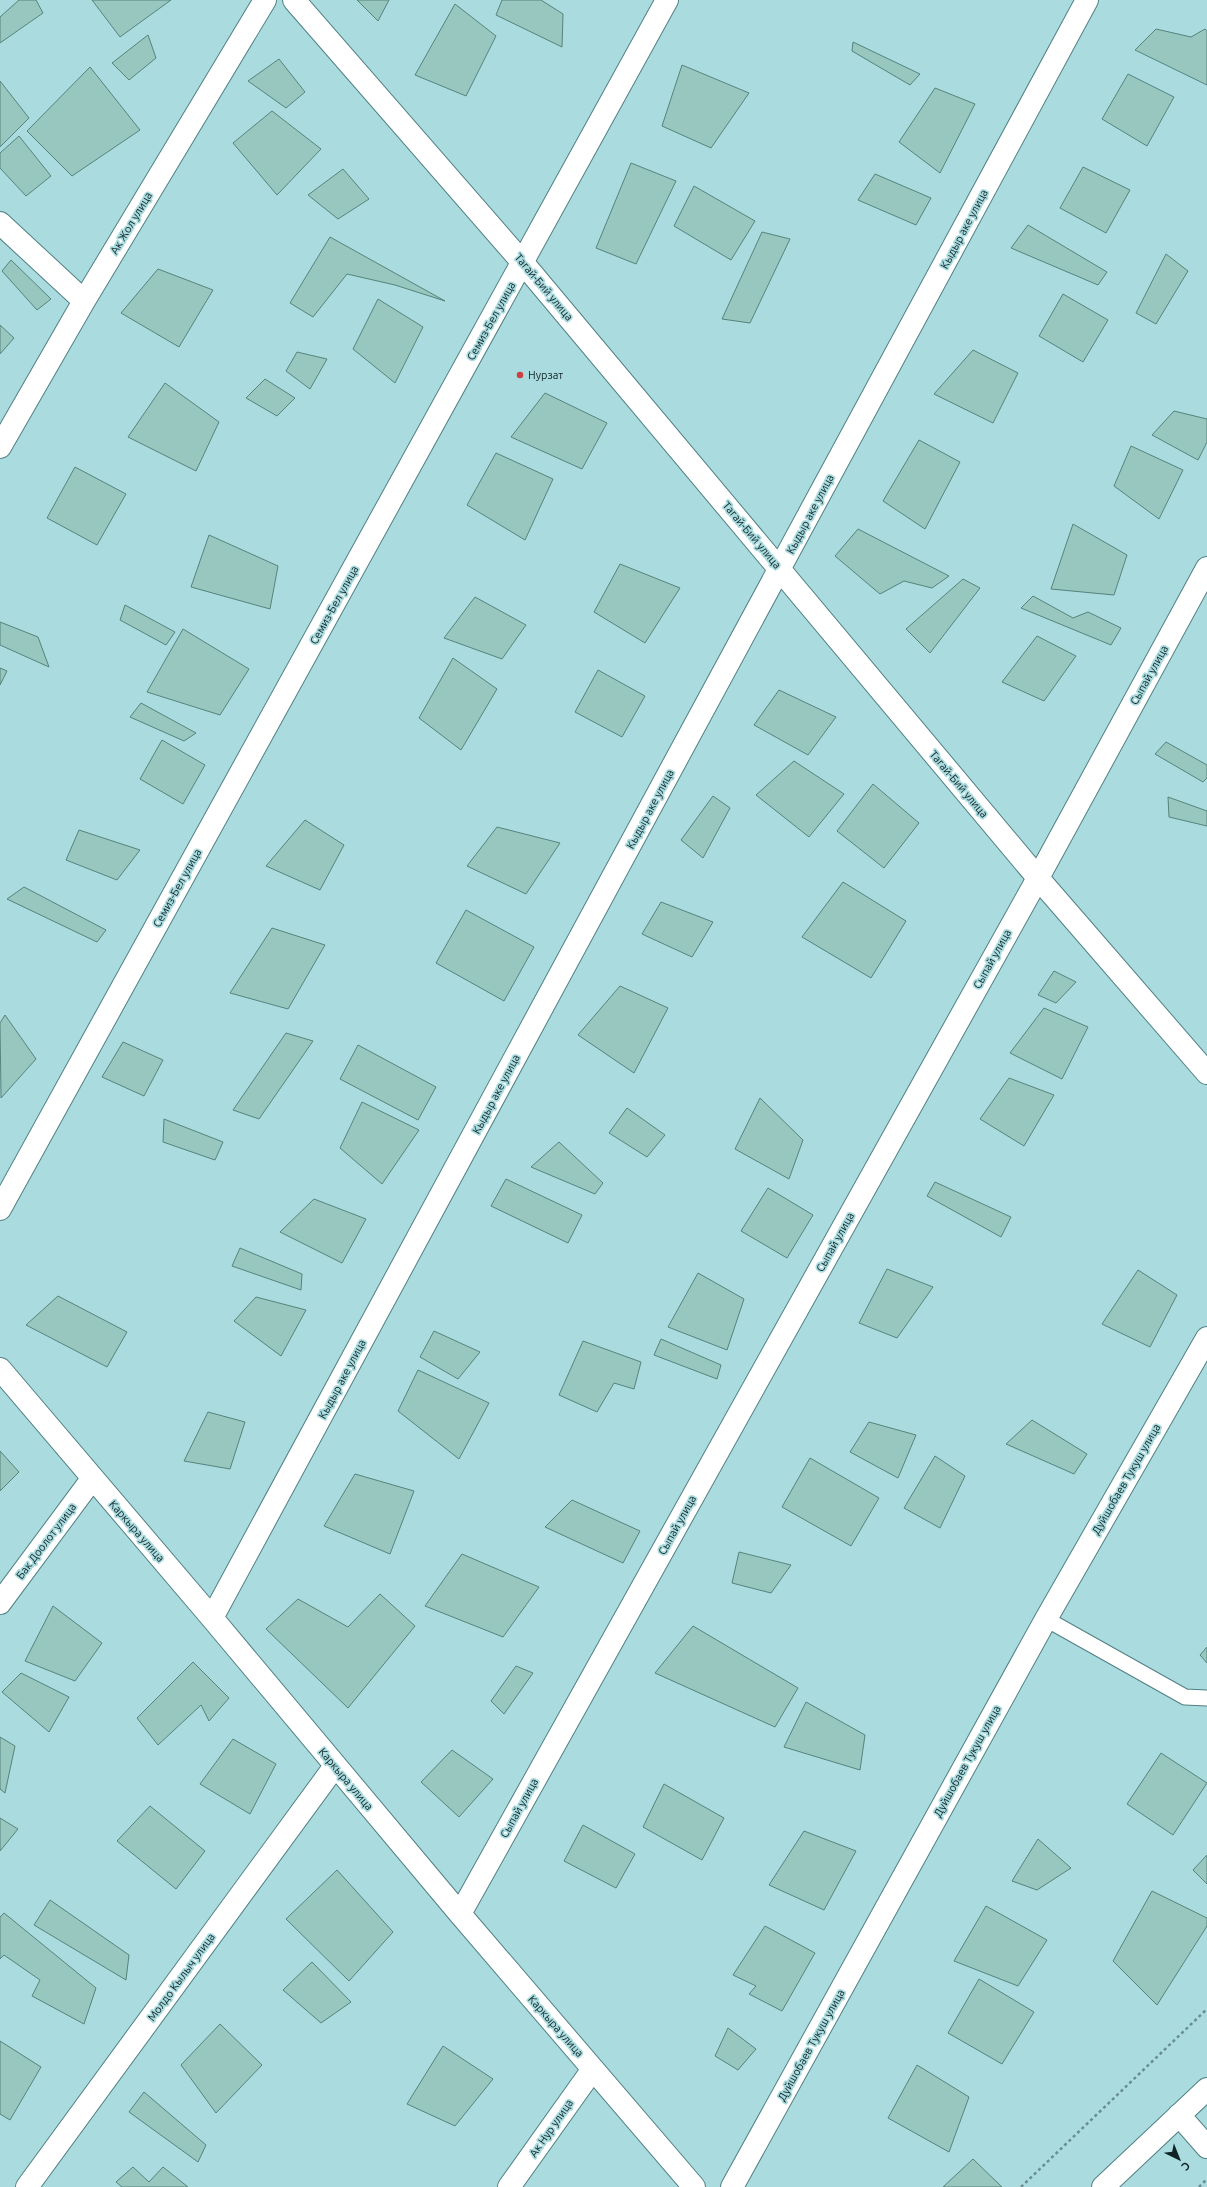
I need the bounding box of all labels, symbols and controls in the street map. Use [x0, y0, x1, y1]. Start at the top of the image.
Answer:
street label: Кыдыр аке улица [938, 187, 990, 271]
street label: Ак Жол улица [108, 190, 154, 256]
street label: Тагай-Бий улица [513, 251, 575, 323]
street label: Семиз-Бел улица [464, 280, 518, 362]
place label: Нурзат [528, 369, 563, 381]
marker: Нурзат [515, 370, 525, 380]
street label: Кыдыр аке улица [784, 472, 836, 556]
street label: Тагай-Бий улица [721, 499, 783, 571]
street label: Семиз-Бел улица [307, 564, 361, 646]
street label: Сыпай улица [1128, 643, 1170, 707]
street label: Тагай-Бий улица [928, 748, 990, 820]
street label: Кыдыр аке улица [624, 767, 676, 851]
street label: Семиз-Бел улица [150, 847, 204, 929]
street label: Сыпай улица [971, 927, 1013, 991]
street label: Кыдыр аке улица [470, 1052, 522, 1136]
street label: Сыпай улица [814, 1210, 856, 1274]
street label: Кыдыр аке улица [316, 1337, 368, 1421]
street label: Дуйшобаев Тукуш улица [1089, 1422, 1163, 1536]
street label: Сыпай улица [656, 1493, 698, 1557]
street label: Каркыра улица [107, 1498, 167, 1564]
street label: Бак Доолот улица [14, 1501, 78, 1581]
street label: Дуйшобаев Тукуш улица [931, 1703, 1003, 1819]
street label: Каркыра улица [317, 1746, 375, 1812]
street label: Сыпай улица [498, 1776, 540, 1840]
street label: Молдо Кылыч улица [145, 1931, 217, 2023]
street label: Дуйшобаев Тукуш улица [775, 1987, 847, 2103]
street label: Каркыра улица [526, 1993, 586, 2059]
street label: Ак Нур улица [527, 2097, 575, 2159]
north arrow [1159, 2139, 1199, 2179]
text: С [1179, 2160, 1192, 2173]

